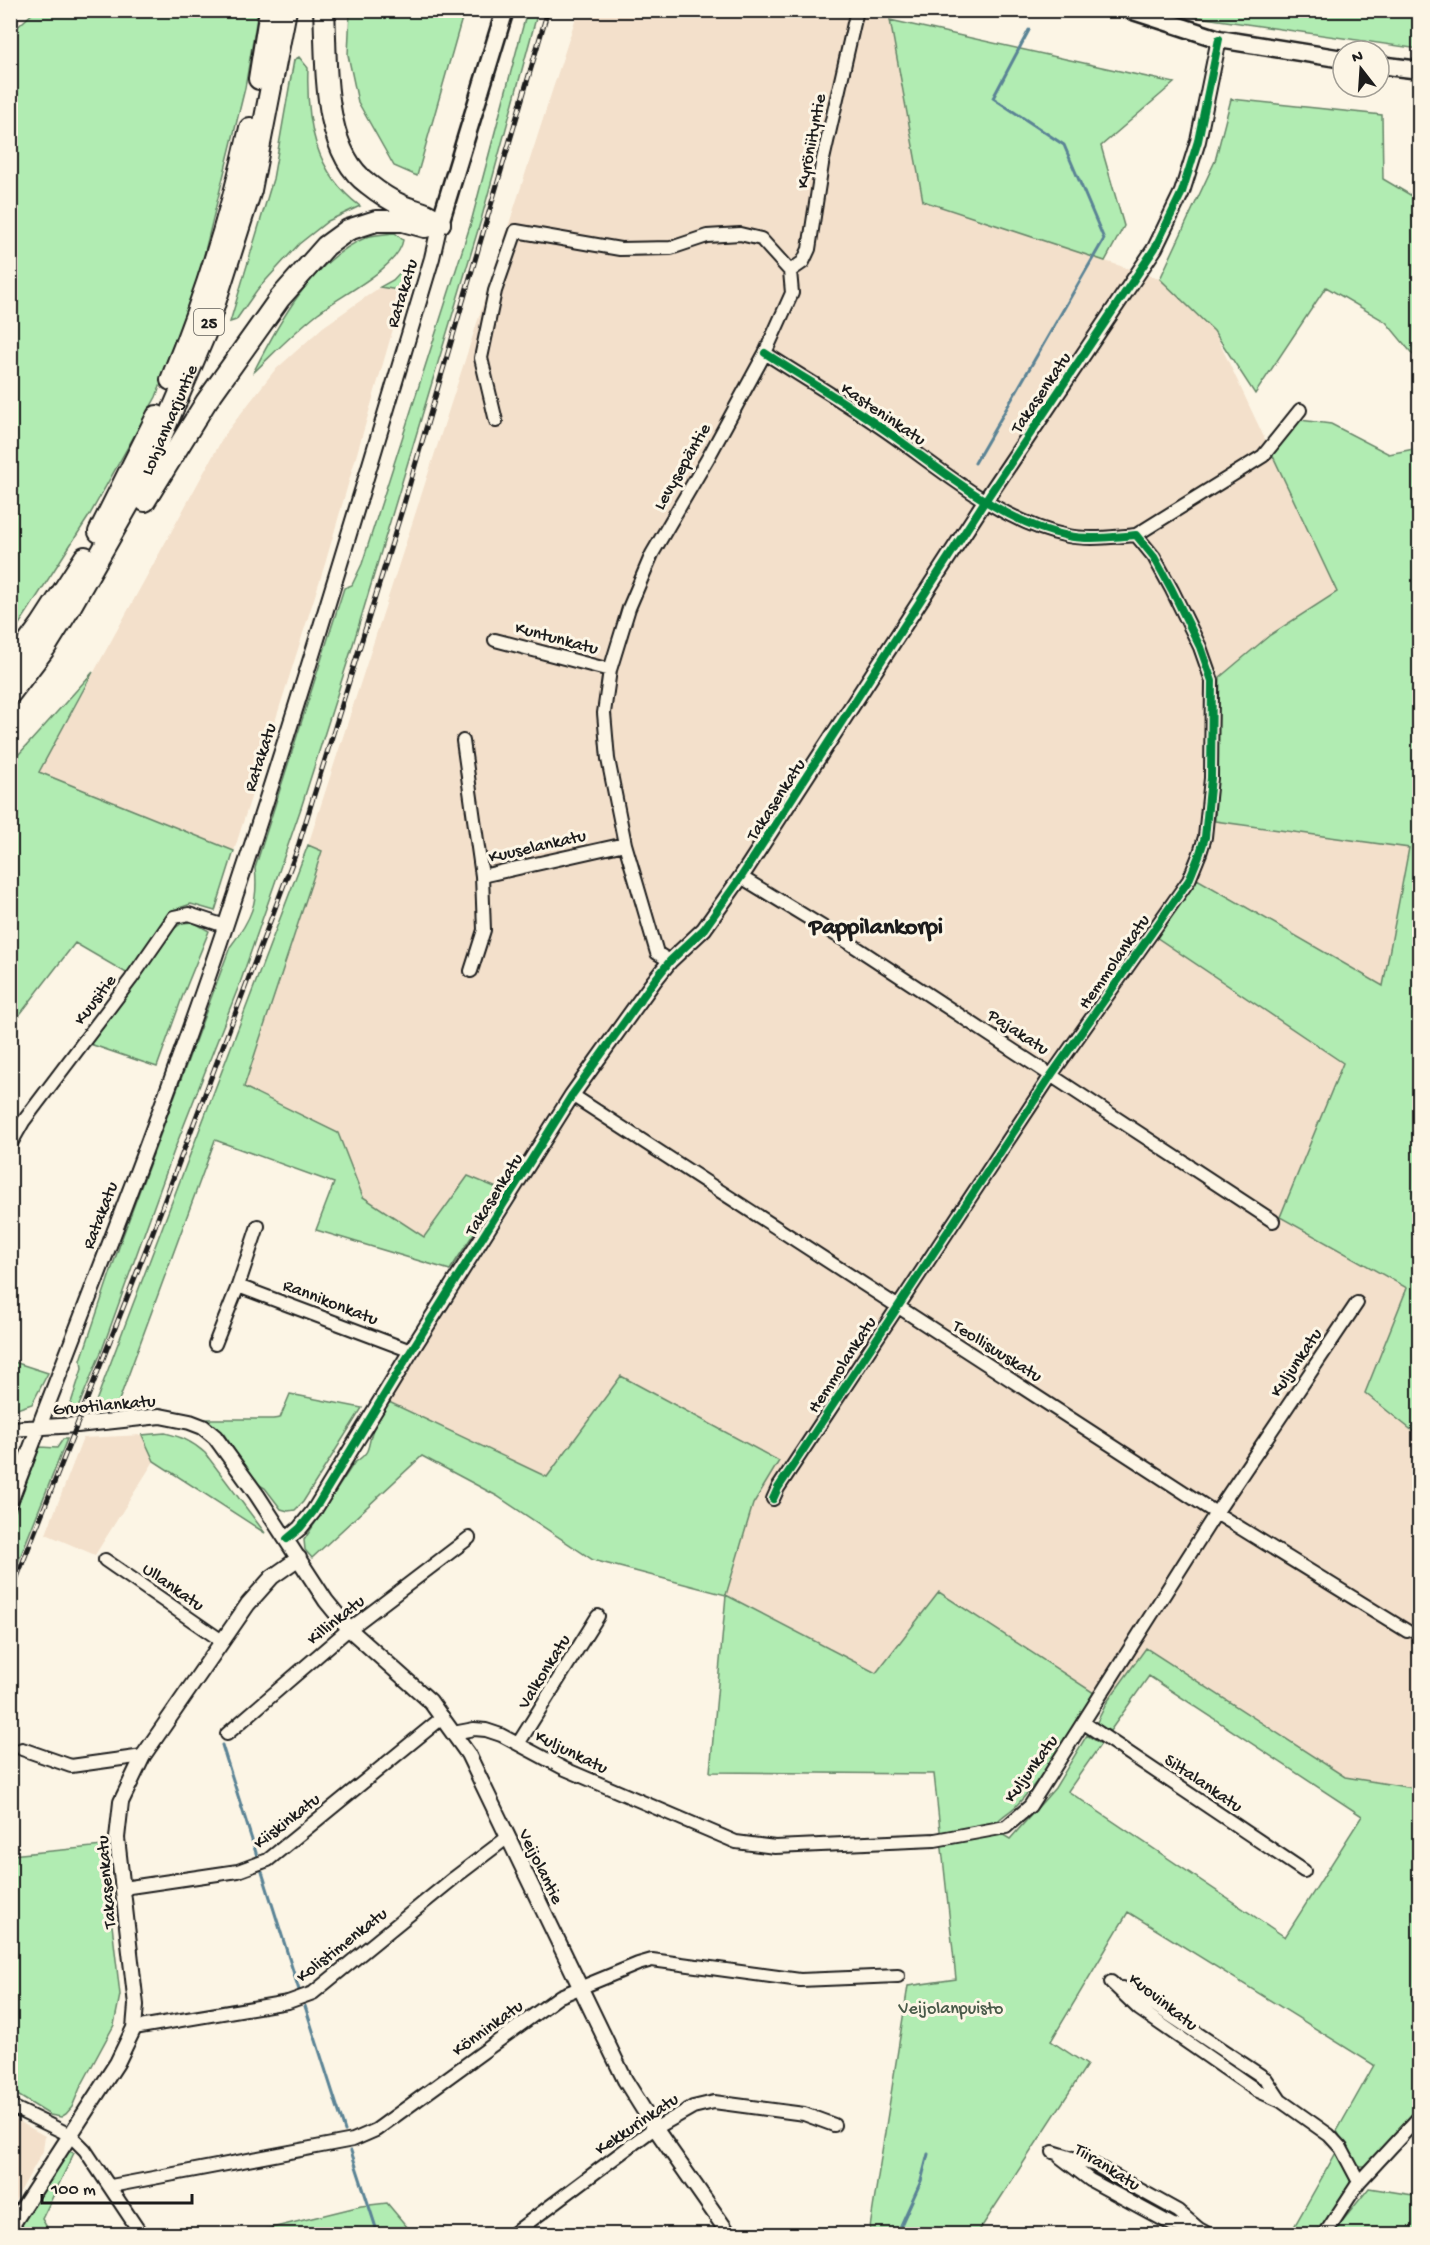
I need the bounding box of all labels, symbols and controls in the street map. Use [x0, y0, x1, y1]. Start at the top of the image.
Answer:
north arrow [1331, 39, 1391, 99]
text: N [1350, 47, 1366, 69]
street label: Kyröniityntie [793, 92, 832, 191]
street label: Ratakatu [383, 256, 424, 331]
road number: 25 [194, 309, 224, 335]
street label: Takasenkatu [1007, 348, 1077, 439]
street label: Lohjanharjuntie [138, 361, 204, 479]
street label: Kasteninkatu [836, 379, 930, 451]
street label: Levysepäntie [650, 420, 717, 514]
street label: Kuntunkatu [513, 618, 601, 661]
street label: Ratakatu [240, 720, 282, 795]
street label: Takasenkatu [742, 755, 812, 846]
street label: Kuuselankatu [487, 826, 589, 869]
street label: Hemmolankatu [1075, 911, 1156, 1014]
district label: Pappilankorpi [807, 914, 943, 943]
street label: Kuusitie [70, 971, 122, 1030]
street label: Pajakatu [982, 1005, 1053, 1061]
street label: Takasenkatu [461, 1150, 529, 1241]
street label: Ratakatu [79, 1179, 124, 1253]
street label: Rannikonkatu [280, 1276, 381, 1331]
street label: Hemmolankatu [804, 1313, 882, 1418]
street label: Teollisuuskatu [947, 1316, 1046, 1388]
street label: Kuljunkatu [1266, 1325, 1328, 1402]
street label: Gruotilankatu [52, 1391, 157, 1421]
street label: Ullankatu [138, 1559, 208, 1617]
street label: Killinkatu [304, 1591, 370, 1651]
street label: Valkonkatu [514, 1631, 576, 1714]
street label: Kuljunkatu [531, 1727, 611, 1780]
street label: Kuljunkatu [1000, 1731, 1064, 1807]
street label: Siltalankatu [1159, 1750, 1246, 1818]
street label: Kiiskinkatu [250, 1789, 325, 1854]
street label: Veijolantie [512, 1825, 567, 1909]
street label: Takasenkatu [93, 1834, 122, 1930]
street label: Kolistimenkatu [293, 1904, 393, 1988]
street label: Kuovinkatu [1124, 1969, 1202, 2037]
street label: Könninkatu [449, 1996, 529, 2062]
park label: Veijolanpuisto [898, 1999, 1003, 2020]
street label: Kekkurinkatu [592, 2089, 684, 2161]
street label: Tiirankatu [1069, 2139, 1144, 2197]
scale bar [42, 2167, 192, 2205]
text: 100 m [50, 2180, 96, 2201]

